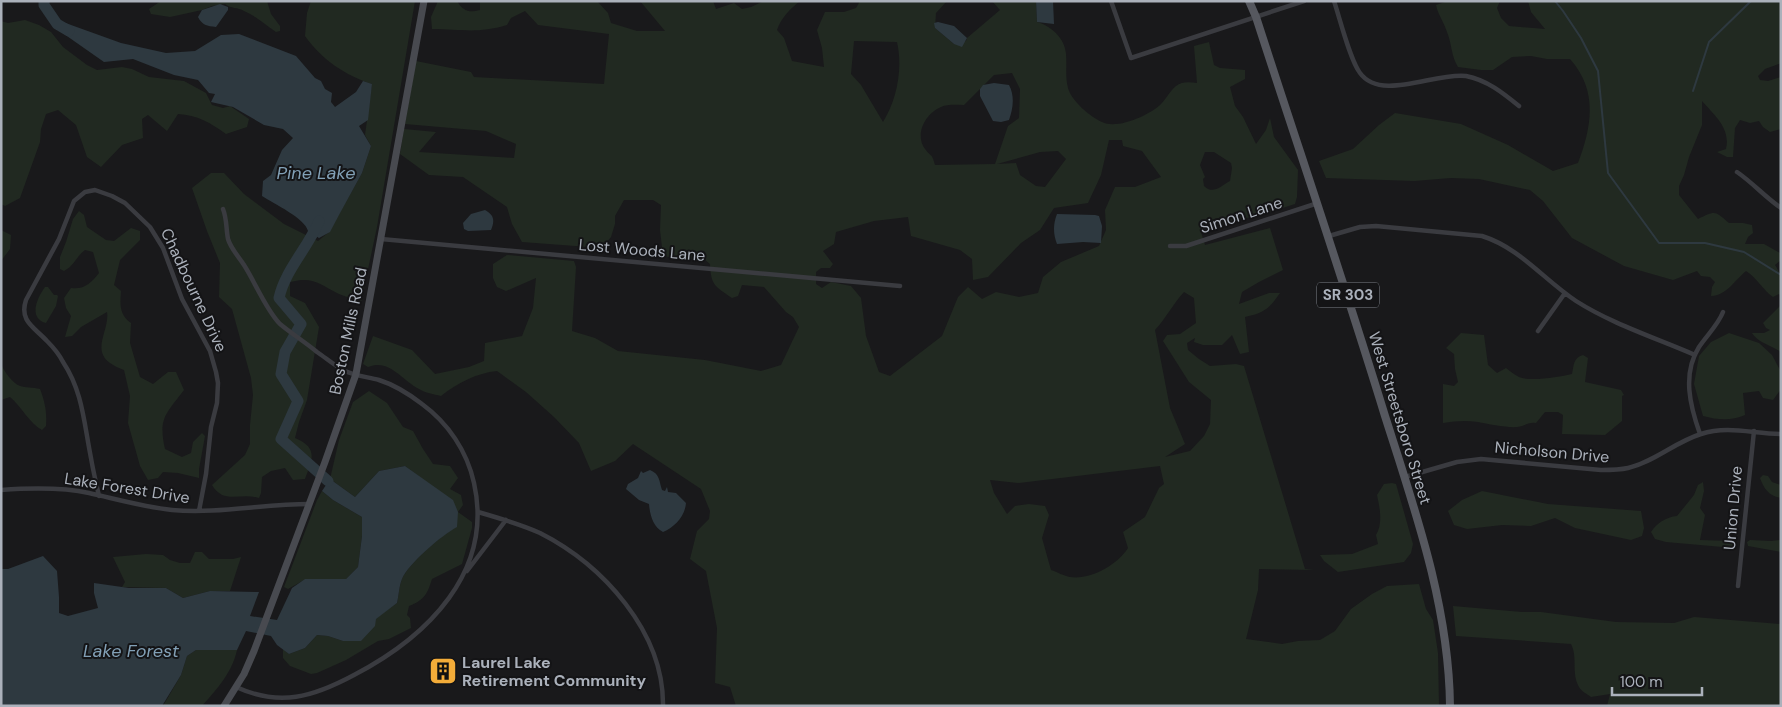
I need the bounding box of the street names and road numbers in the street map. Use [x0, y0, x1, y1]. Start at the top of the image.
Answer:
street label: Simon Lane [1197, 192, 1285, 238]
street label: Chadbourne Drive [156, 225, 232, 355]
street label: Lost Woods Lane [578, 234, 706, 266]
street label: Boston Mills Road [324, 265, 372, 397]
road number: SR 303 [1317, 282, 1379, 308]
street label: West Streetsboro Street [1364, 329, 1436, 507]
street label: Nicholson Drive [1494, 437, 1610, 467]
street label: Union Drive [1719, 465, 1747, 551]
street label: Lake Forest Drive [63, 468, 191, 508]

